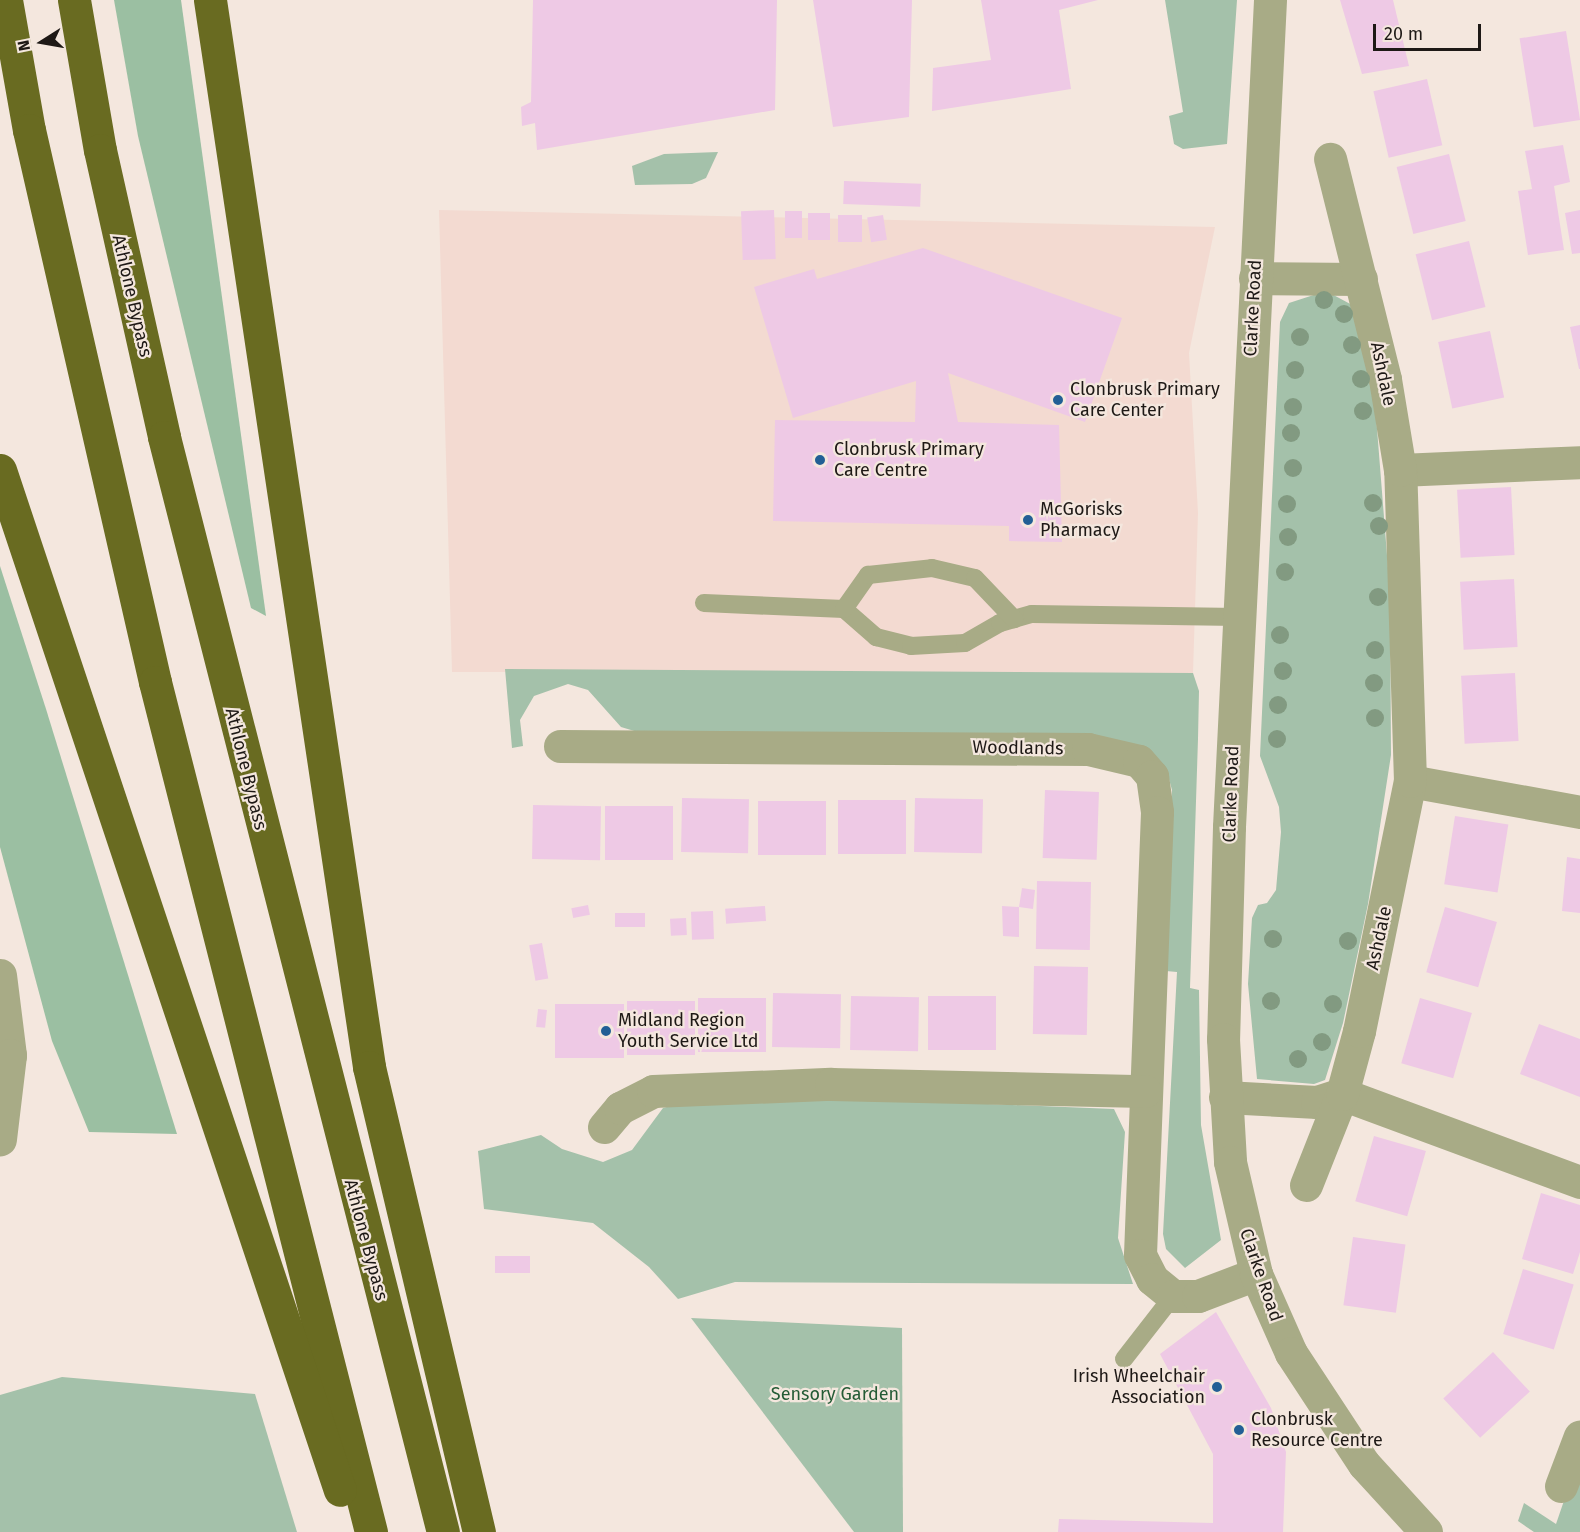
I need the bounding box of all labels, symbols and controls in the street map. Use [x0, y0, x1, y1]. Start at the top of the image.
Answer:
north arrow [12, 12, 72, 72]
scale bar [1376, 12, 1484, 50]
text: 20 m [1384, 23, 1423, 45]
text: N [14, 39, 34, 53]
street label: Athlone Bypass [107, 233, 157, 359]
street label: Clarke Road [1240, 259, 1266, 357]
street label: Ashdale [1366, 340, 1400, 408]
place label: Clonbrusk Primary Care Center [1070, 379, 1220, 422]
marker: Clonbrusk Primary Care Center [1051, 393, 1065, 407]
place label: Clonbrusk Primary Care Centre [834, 439, 984, 482]
marker: Clonbrusk Primary Care Centre [811, 451, 829, 469]
place label: McGorisks Pharmacy [1040, 499, 1122, 542]
marker: McGorisks Pharmacy [1021, 513, 1035, 527]
street label: Athlone Bypass [220, 706, 272, 832]
street label: Woodlands [972, 736, 1064, 760]
street label: Clarke Road [1219, 745, 1243, 843]
street label: Ashdale [1362, 904, 1396, 972]
place label: Midland Region Youth Service Ltd [618, 1010, 758, 1052]
marker: Midland Region Youth Service Ltd [599, 1024, 613, 1038]
street label: Athlone Bypass [339, 1177, 393, 1303]
street label: Clarke Road [1235, 1226, 1287, 1324]
place label: Irish Wheelchair Association [1073, 1366, 1205, 1408]
marker: Irish Wheelchair Association [1210, 1380, 1224, 1394]
park label: Sensory Garden [771, 1383, 899, 1405]
place label: Clonbrusk Resource Centre [1251, 1409, 1383, 1452]
marker: Clonbrusk Resource Centre [1232, 1423, 1246, 1437]

